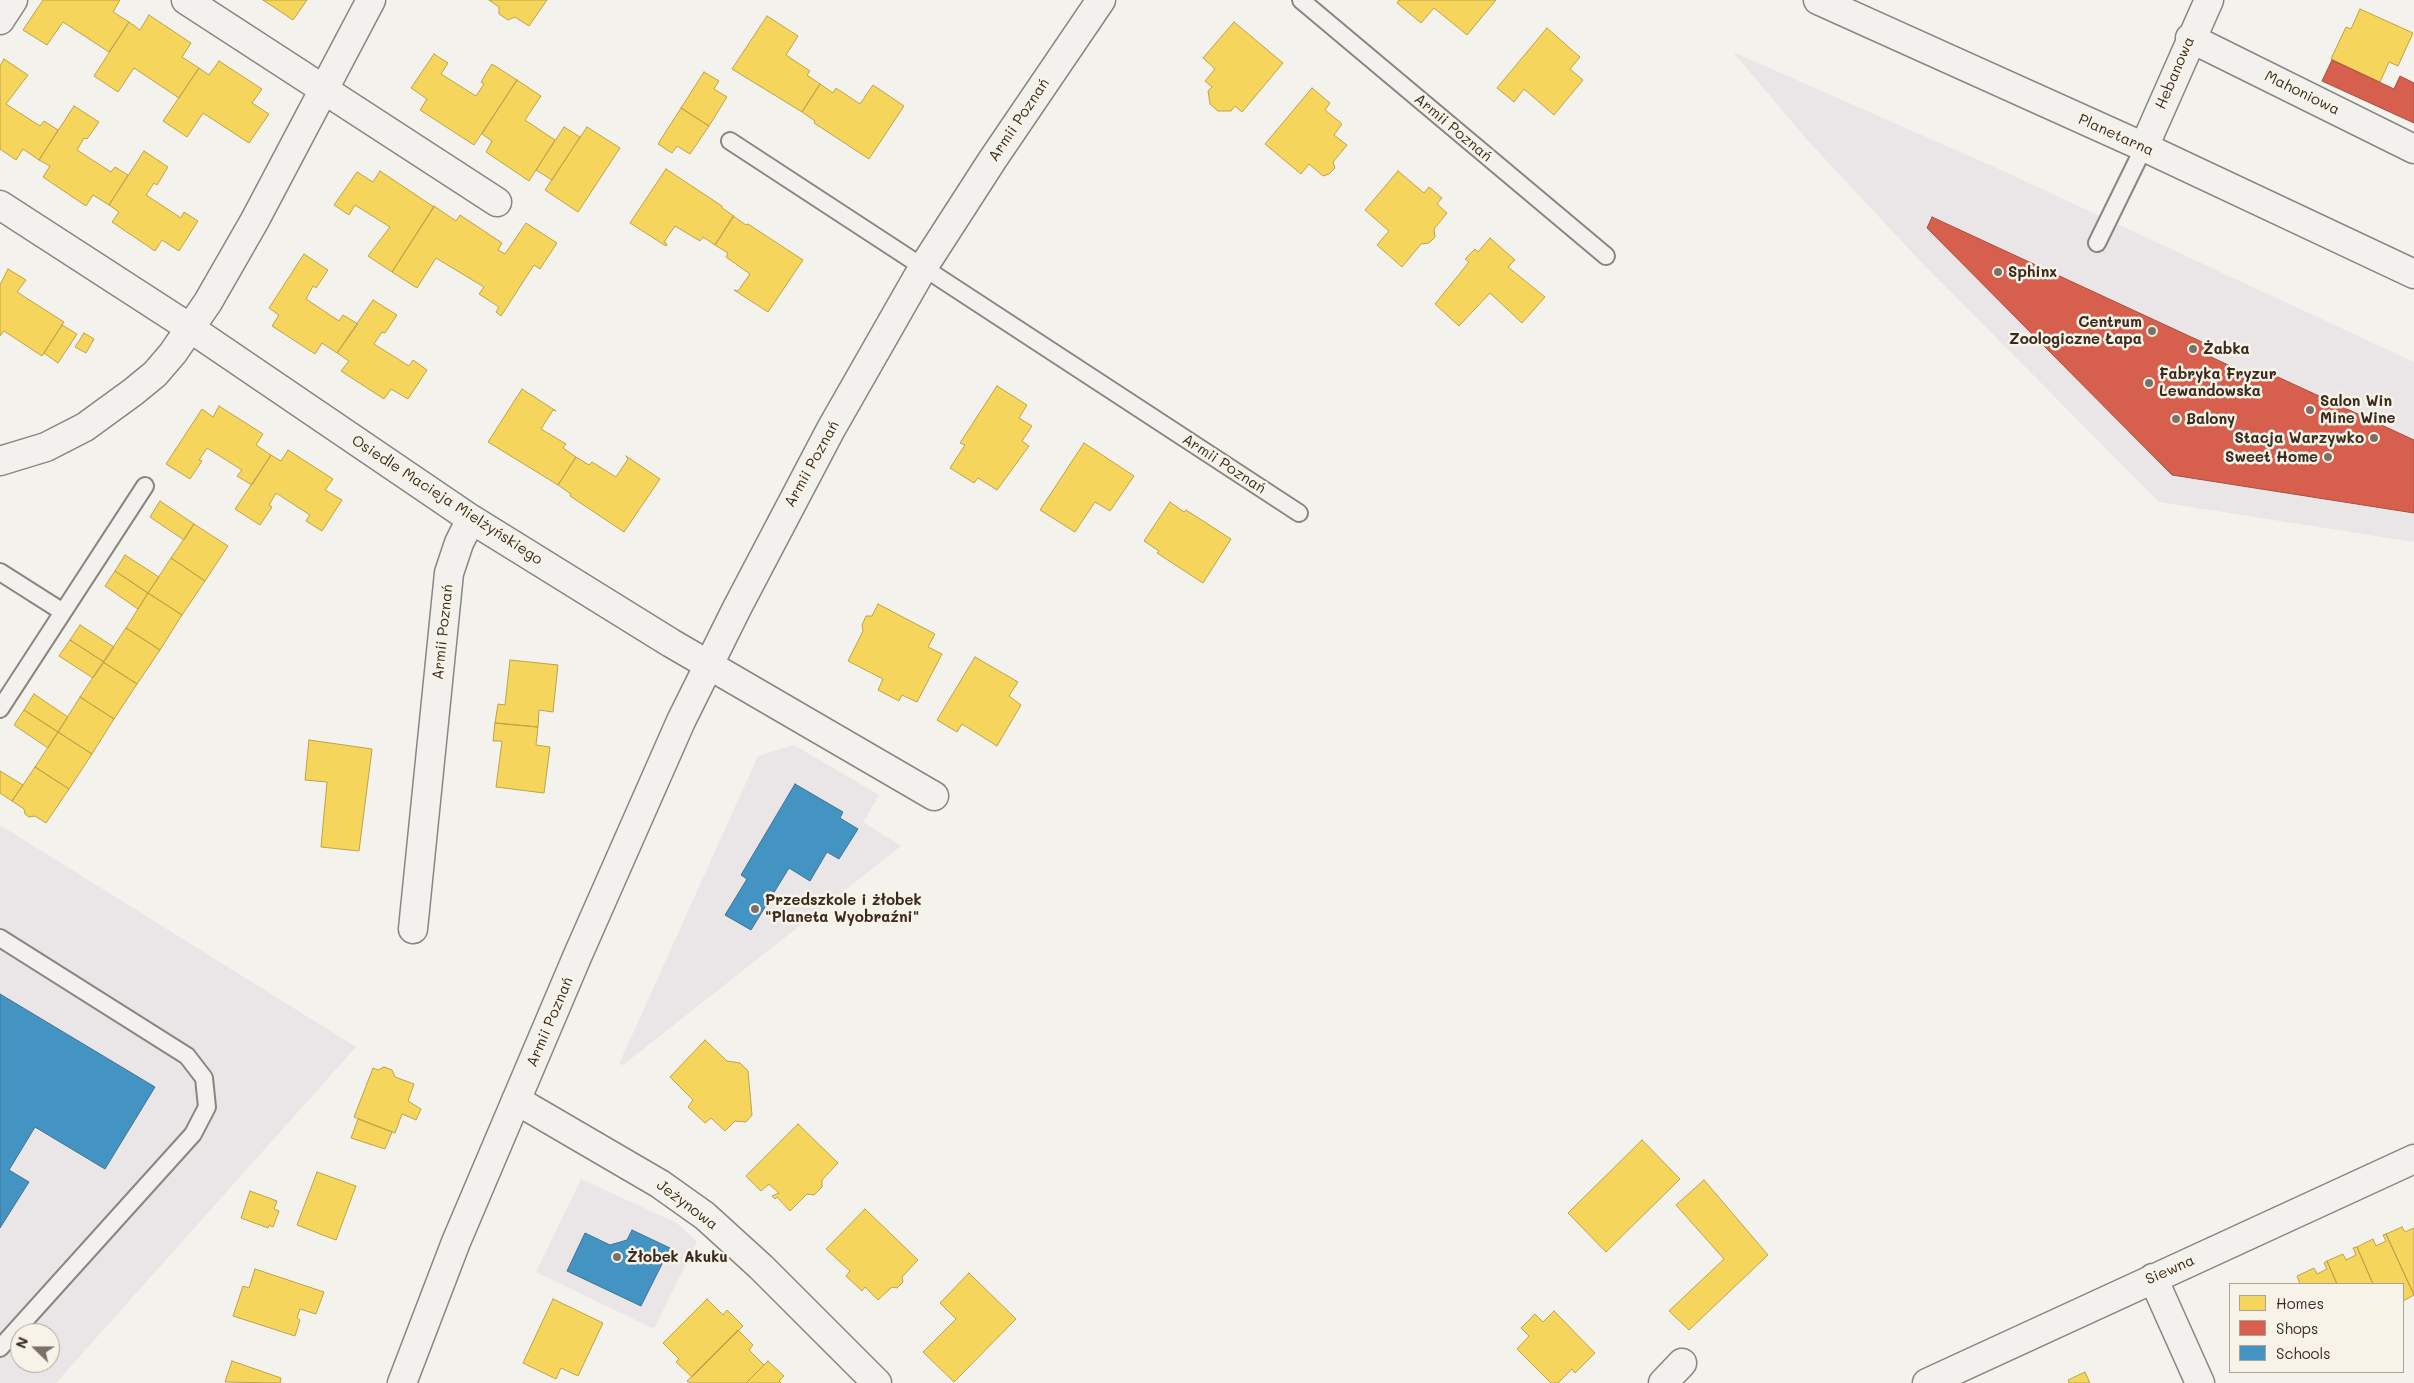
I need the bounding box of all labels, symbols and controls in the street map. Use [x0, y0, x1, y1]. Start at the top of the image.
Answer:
street label: Hebanowa [2152, 34, 2198, 112]
street label: Mahoniowa [2261, 67, 2343, 119]
street label: Armii Poznań [985, 75, 1053, 165]
street label: Armii Poznań [1410, 90, 1496, 166]
street label: Planetarna [2075, 110, 2157, 160]
place label: Sphinx [2008, 263, 2057, 281]
marker: Sphinx [1992, 266, 2004, 278]
place label: Centrum Zoologiczne Łapa [2009, 313, 2142, 348]
marker: Centrum Zoologiczne Łapa [2146, 325, 2158, 337]
place label: Żabka [2203, 340, 2250, 358]
marker: Żabka [2187, 343, 2199, 355]
place label: Fabryka Fryzur Lewandowska [2159, 365, 2276, 400]
marker: Fabryka Fryzur Lewandowska [2143, 377, 2155, 389]
place label: Salon Win Mine Wine [2320, 392, 2396, 427]
marker: Salon Win Mine Wine [2304, 404, 2316, 416]
place label: Balony [2186, 410, 2235, 428]
marker: Balony [2170, 413, 2182, 425]
street label: Armii Poznań [781, 418, 843, 510]
place label: Stacja Warzywko [2234, 429, 2364, 447]
street label: Armii Poznań [1179, 430, 1269, 498]
street label: Osiedle Macieja Mielżyńskiego [348, 431, 546, 569]
marker: Stacja Warzywko [2368, 432, 2380, 444]
place label: Sweet Home [2225, 448, 2318, 466]
marker: Sweet Home [2322, 451, 2334, 463]
street label: Armii Poznań [429, 583, 457, 681]
place label: Przedszkole i żłobek "Planeta Wyobraźni" [765, 891, 922, 926]
marker: Przedszkole i żłobek "Planeta Wyobraźni" [749, 903, 761, 915]
street label: Armii Poznań [523, 974, 577, 1070]
street label: Jeżynowa [653, 1176, 721, 1234]
place label: Żłobek Akuku [627, 1248, 728, 1266]
marker: Żłobek Akuku [611, 1251, 623, 1263]
street label: Siewna [2143, 1251, 2197, 1289]
legend [2229, 1283, 2404, 1373]
text: Homes [2276, 1293, 2324, 1313]
text: Shops [2276, 1318, 2318, 1338]
north arrow [10, 1323, 60, 1373]
text: N [11, 1334, 32, 1351]
text: Schools [2276, 1343, 2331, 1363]

